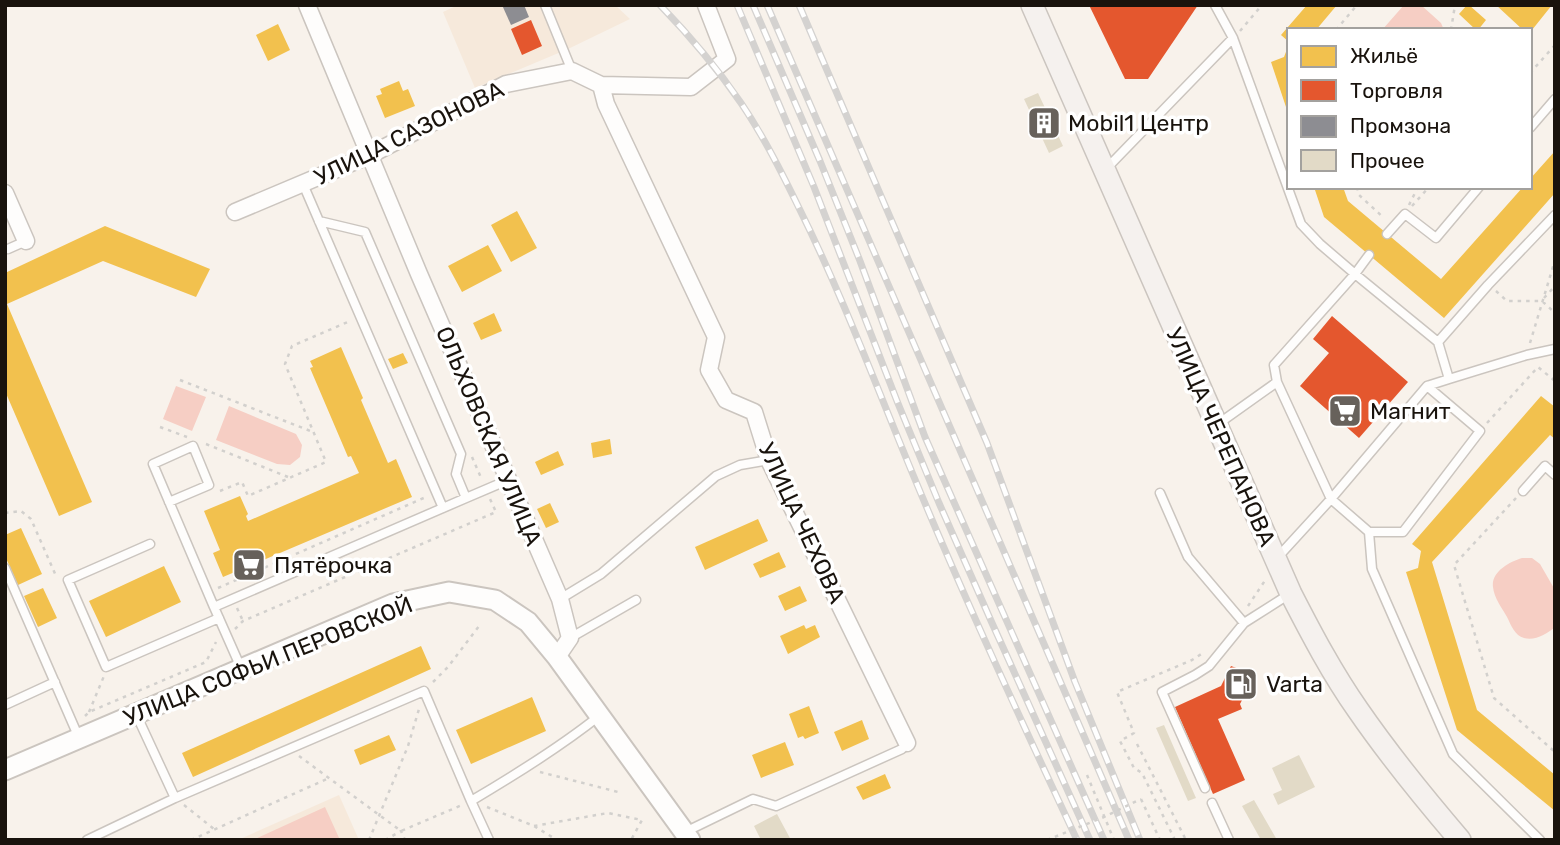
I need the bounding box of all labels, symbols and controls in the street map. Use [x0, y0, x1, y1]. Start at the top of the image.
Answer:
legend [1287, 28, 1532, 189]
text: Жильё [1350, 43, 1418, 68]
street label: УЛИЦА САЗОНОВА [310, 75, 508, 191]
text: Торговля [1350, 78, 1443, 103]
building icon: Mobil1 Центр [1025, 104, 1063, 142]
place label: Mobil1 Центр [1068, 109, 1209, 137]
text: Промзона [1350, 113, 1451, 138]
text: Прочее [1350, 148, 1425, 173]
street label: ОЛЬХОВСКАЯ УЛИЦА [430, 322, 548, 550]
street label: УЛИЦА ЧЕРЕПАНОВА [1160, 323, 1282, 551]
supermarket icon: Магнит [1326, 392, 1364, 430]
place label: Магнит [1370, 397, 1451, 425]
street label: УЛИЦА ЧЕХОВА [753, 438, 851, 608]
supermarket icon: Пятёрочка [230, 546, 268, 584]
place label: Пятёрочка [274, 551, 392, 579]
street label: УЛИЦА СОФЬИ ПЕРОВСКОЙ [119, 590, 417, 732]
fuel station icon: Varta [1222, 665, 1260, 703]
place label: Varta [1266, 670, 1323, 698]

